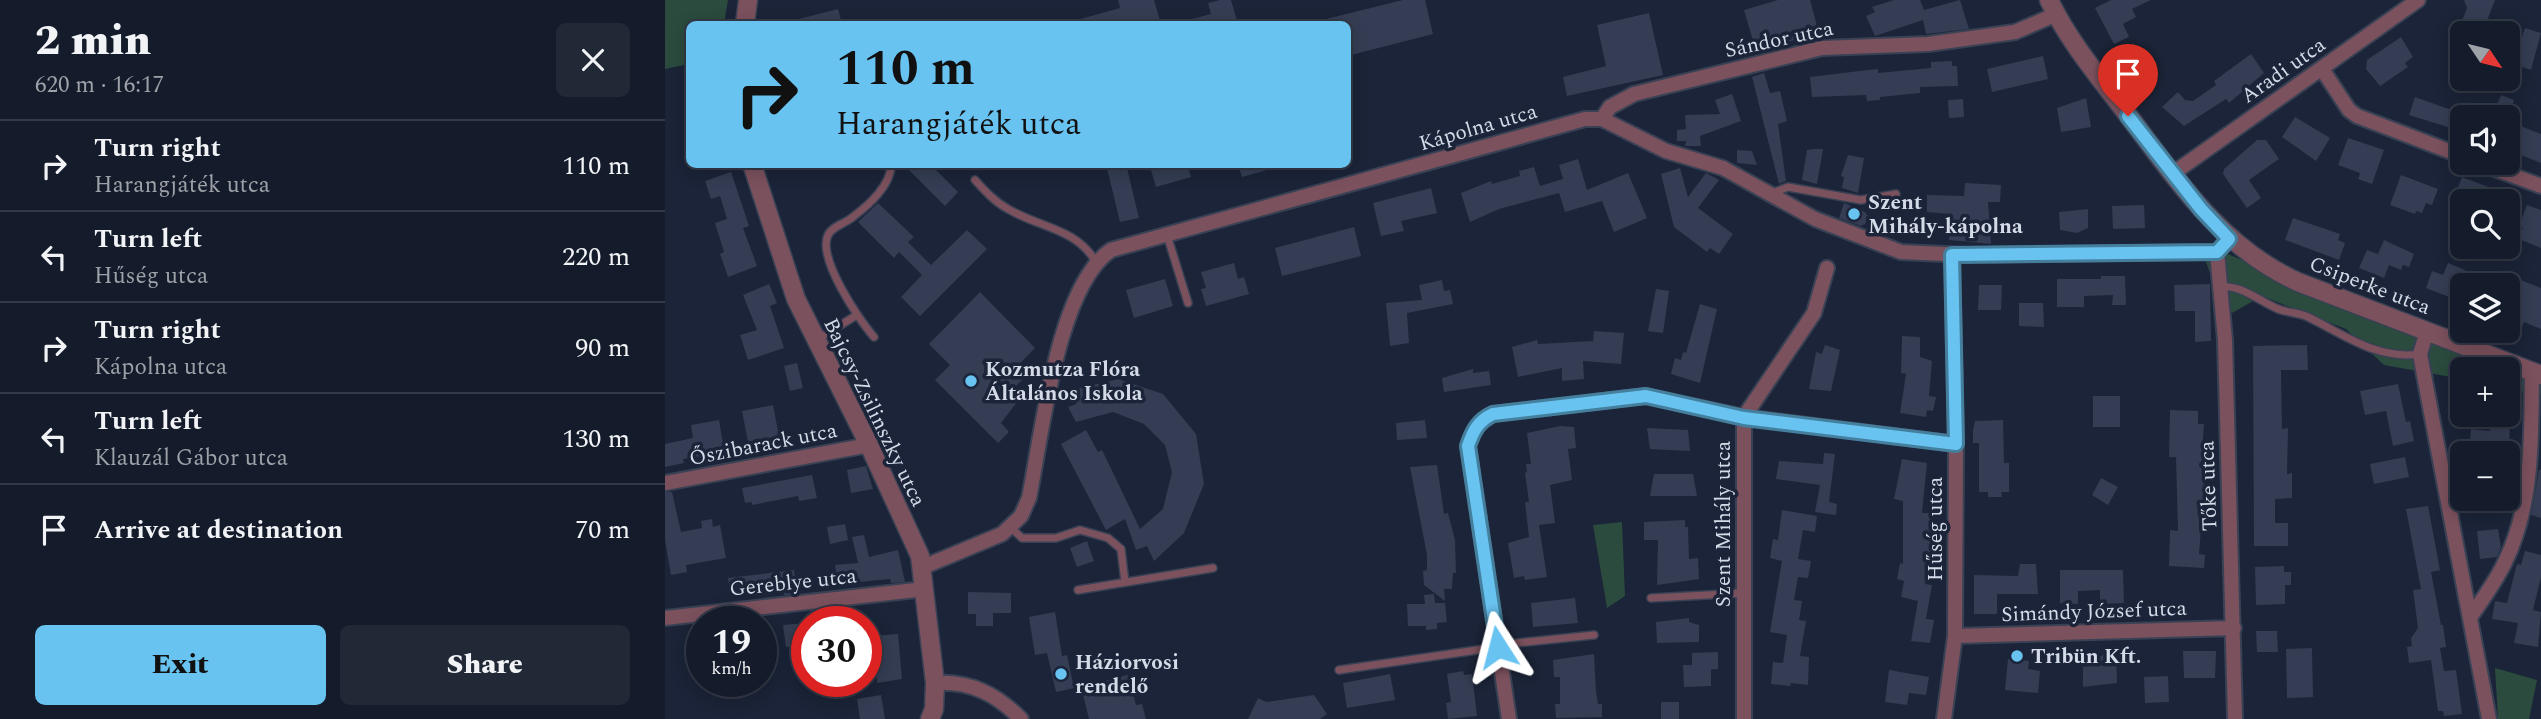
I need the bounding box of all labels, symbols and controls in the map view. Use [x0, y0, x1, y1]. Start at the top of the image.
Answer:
text: 2 min [35, 10, 151, 73]
street label: Sándor utca [1722, 13, 1837, 67]
north arrow [2450, 21, 2520, 91]
map controls [2450, 21, 2520, 511]
button: close [556, 23, 630, 97]
street label: Aradi utca [2234, 29, 2333, 112]
text: 110 m [836, 32, 975, 107]
pin [2098, 44, 2158, 116]
icon: right [721, 49, 812, 140]
icon: arrive [2109, 55, 2147, 93]
text: 620 m · 16:17 [35, 68, 164, 103]
street label: Kápolna utca [1415, 96, 1542, 160]
text: Harangjáték utca [836, 100, 1081, 149]
button: sound [2450, 105, 2520, 175]
text: Turn right [94, 128, 221, 168]
text: 110 m [562, 146, 630, 186]
icon: right [35, 147, 73, 185]
text: Harangjáték utca [94, 168, 270, 203]
place label: Szent Mihály-kápolna [1868, 187, 2023, 243]
button: search [2450, 189, 2520, 259]
marker: Szent Mihály-kápolna [1846, 206, 1862, 222]
text: Turn left [94, 219, 202, 259]
text: 220 m [562, 237, 630, 277]
icon: left [35, 238, 73, 276]
street label: Csiperke utca [2304, 248, 2436, 324]
text: Hűség utca [94, 259, 208, 294]
button: layers [2450, 273, 2520, 343]
text: Turn right [94, 310, 221, 350]
street label: Bajcsy-Zsilinszky utca [814, 313, 934, 513]
text: 90 m [575, 328, 630, 368]
icon: right [35, 329, 73, 367]
text: Kápolna utca [94, 350, 227, 385]
place label: Kozmutza Flóra Általános Iskola [985, 354, 1143, 410]
button: + [2450, 357, 2520, 427]
marker: Kozmutza Flóra Általános Iskola [963, 373, 979, 389]
text: Turn left [94, 401, 202, 441]
street label: Őszibarack utca [687, 415, 841, 475]
text: 130 m [562, 419, 630, 459]
icon: left [35, 420, 73, 458]
street label: Tőke utca [2191, 439, 2227, 532]
street label: Szent Mihály utca [1708, 440, 1740, 607]
text: Klauzál Gábor utca [94, 441, 288, 476]
button: − [2450, 441, 2520, 511]
street label: Hűség utca [1920, 476, 1952, 581]
text: Arrive at destination [94, 510, 343, 550]
text: 70 m [575, 510, 630, 550]
icon: arrive [35, 511, 73, 549]
street label: Gereblye utca [728, 560, 859, 606]
street label: Simándy József utca [2001, 593, 2188, 631]
speed limit sign: 30 [791, 606, 882, 697]
position arrow [1461, 610, 1535, 684]
text: 19 [712, 616, 751, 669]
button: Exit [35, 625, 326, 705]
button: Share [340, 625, 630, 705]
place label: Tribün Kft. [2031, 641, 2141, 673]
place label: Háziorvosi rendelő [1075, 647, 1179, 703]
marker: Tribün Kft. [2009, 648, 2025, 664]
text: km/h [711, 655, 752, 682]
marker: Háziorvosi rendelő [1053, 666, 1069, 682]

